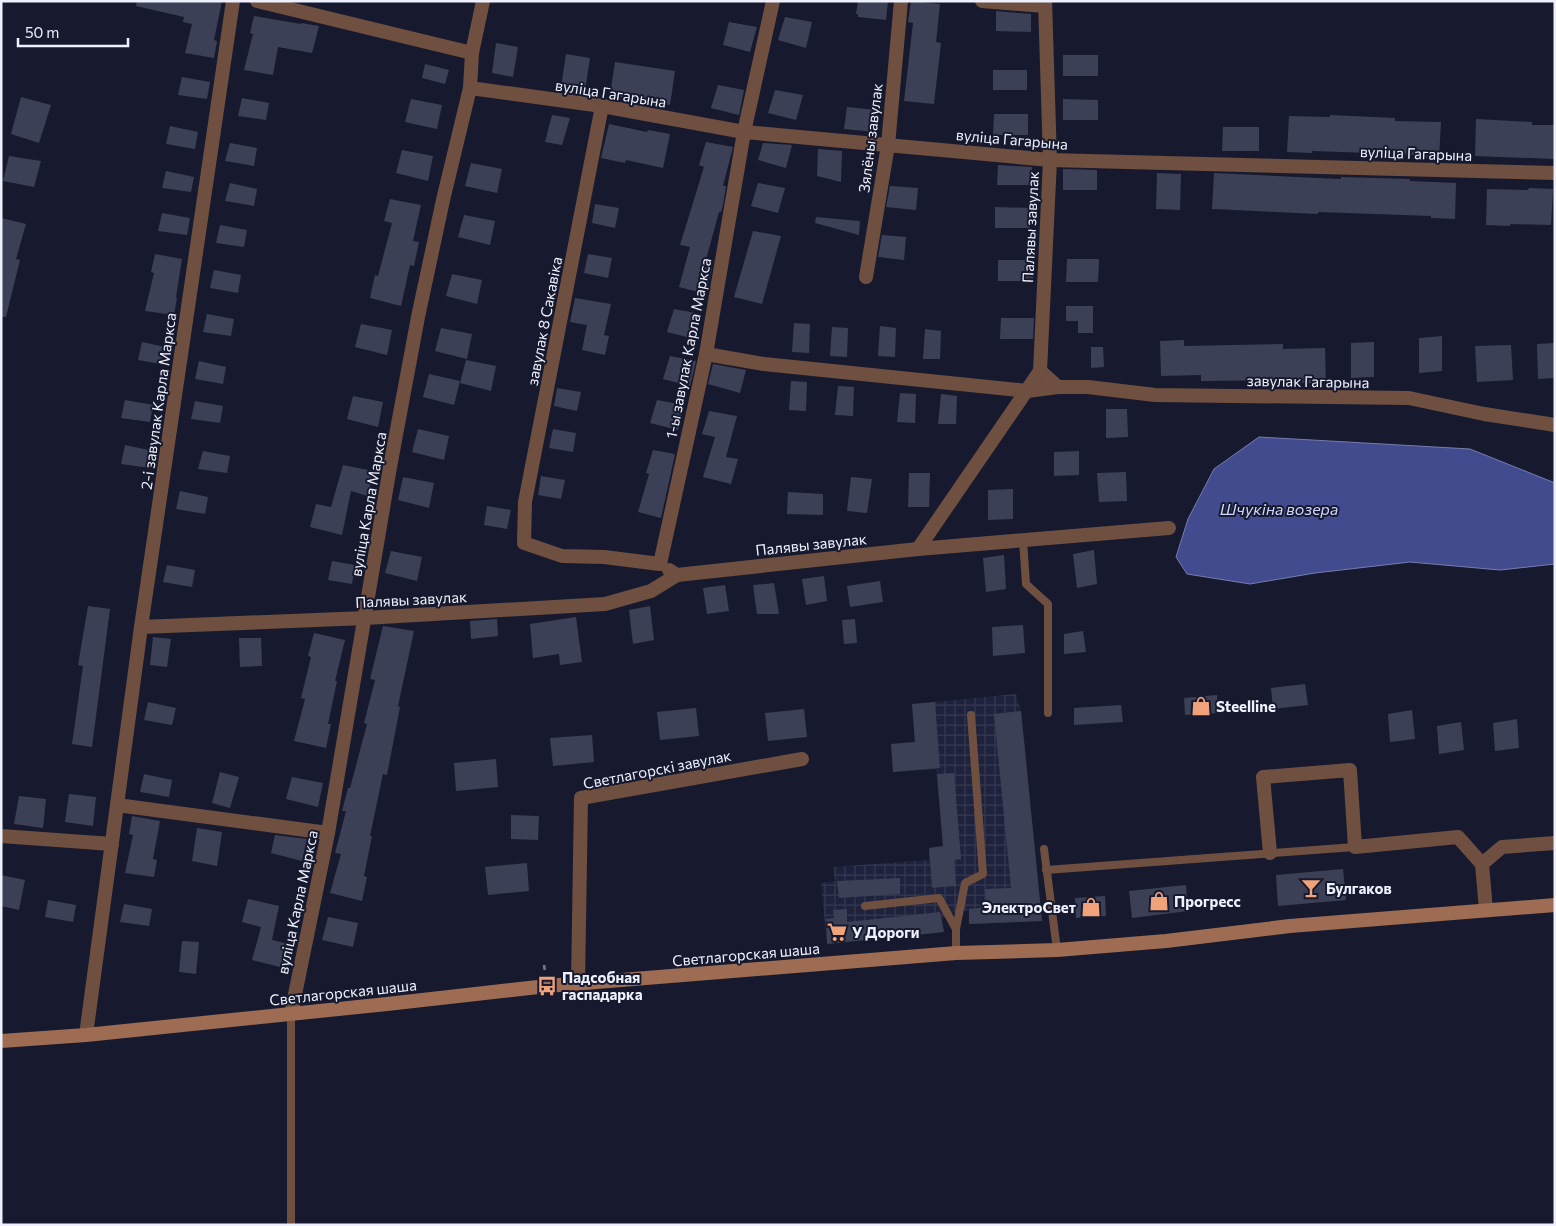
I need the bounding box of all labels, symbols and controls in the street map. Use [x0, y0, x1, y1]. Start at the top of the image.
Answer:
scale bar [18, 15, 128, 47]
text: 50 m [25, 23, 59, 41]
street label: вуліца Гагарына [554, 75, 668, 111]
street label: Зялёны завулак [854, 82, 886, 194]
street label: вуліца Гагарына [955, 125, 1069, 153]
street label: вуліца Гагарына [1360, 142, 1472, 164]
street label: Палявы завулак [1018, 171, 1042, 283]
street label: завулак 8 Сакавіка [523, 255, 565, 387]
street label: 1-ы завулак Карла Маркса [662, 256, 714, 440]
street label: 2-і завулак Карла Маркса [137, 311, 179, 491]
street label: завулак Гагарына [1246, 371, 1370, 391]
street label: вуліца Карла Маркса [346, 430, 390, 578]
water label: Шчукіна возера [1220, 499, 1338, 518]
street label: Палявы завулак [754, 529, 868, 559]
street label: Палявы завулак [355, 587, 467, 611]
shop icon: Steelline [1190, 695, 1212, 717]
place label: Steelline [1216, 697, 1276, 715]
street label: Светлагорскі завулак [581, 746, 733, 792]
street label: вуліца Карла Маркса [273, 828, 321, 976]
bar icon: Булгаков [1300, 877, 1322, 899]
place label: Булгаков [1326, 879, 1392, 897]
shop icon: Прогресс [1148, 890, 1170, 912]
place label: Прогресс [1174, 892, 1241, 910]
shop icon: ЭлектроСвет [1080, 896, 1102, 918]
place label: ЭлектроСвет [982, 898, 1076, 916]
supermarket icon: У Дороги [826, 921, 848, 943]
place label: У Дороги [852, 923, 920, 941]
street label: Светлагорская шаша [672, 939, 820, 969]
place label: Падсобная гаспадарка [562, 968, 643, 1003]
street label: Светлагорская шаша [268, 975, 418, 1009]
bus stop icon: Падсобная гаспадарка [536, 975, 558, 997]

